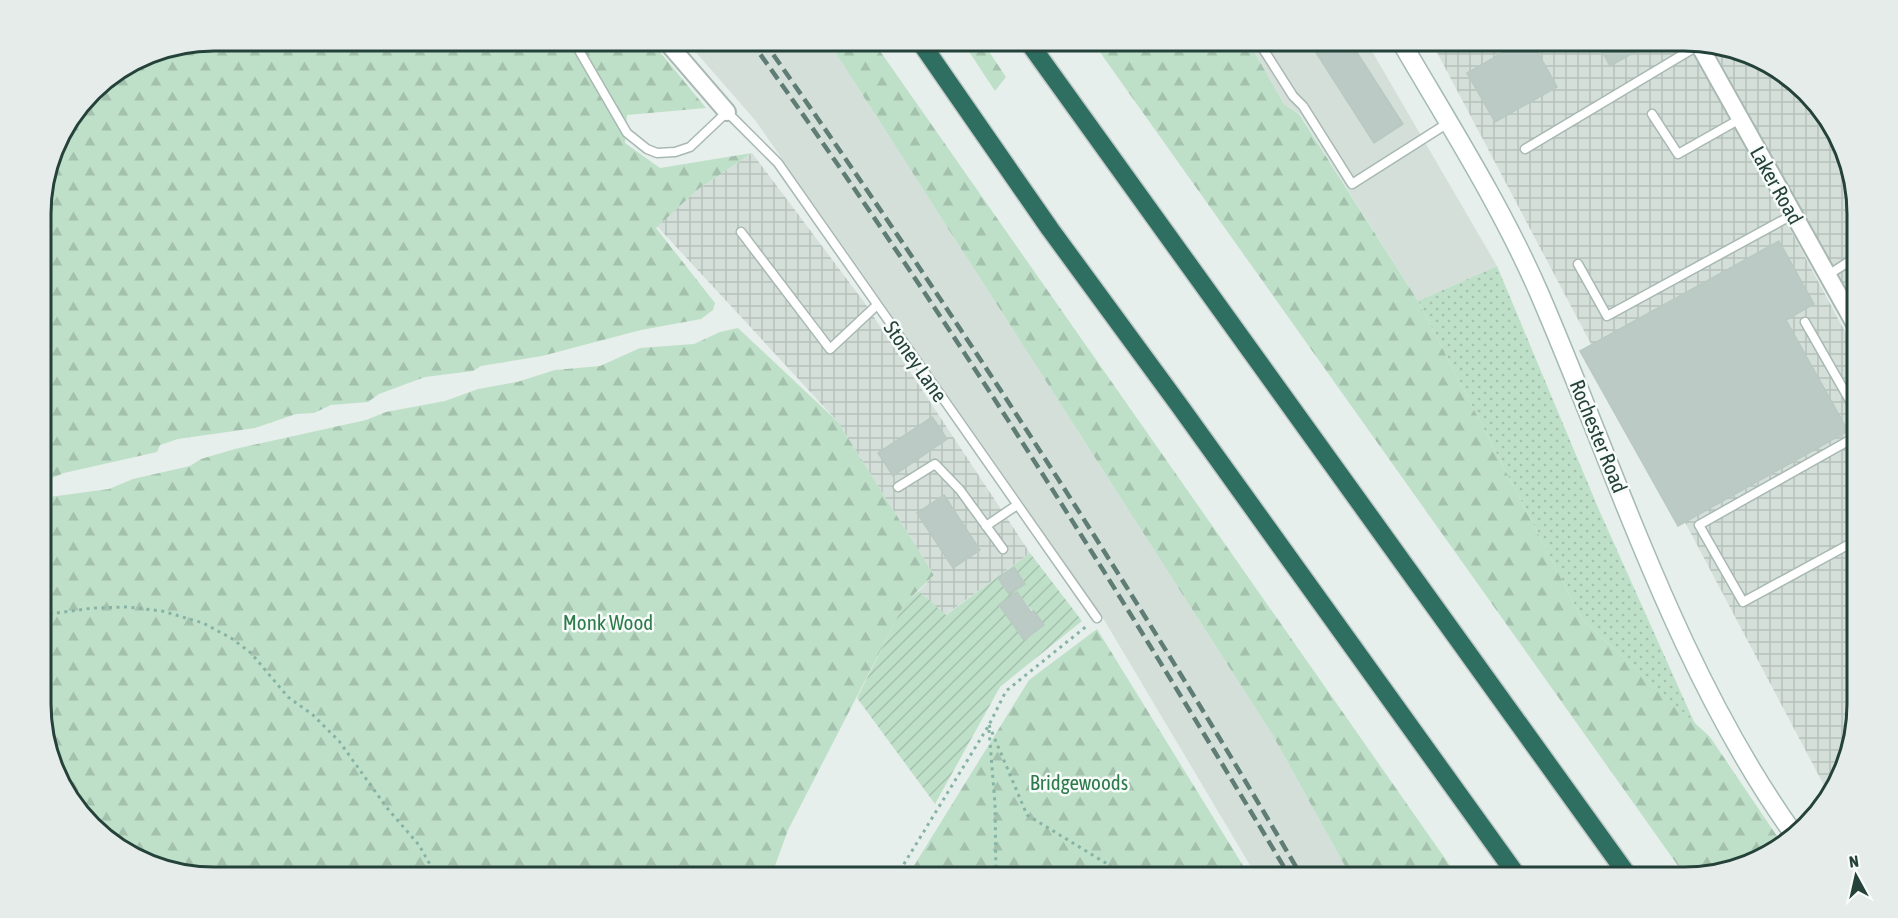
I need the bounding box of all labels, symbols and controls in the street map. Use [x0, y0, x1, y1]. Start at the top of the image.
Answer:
street label: Laker Road [1746, 142, 1808, 228]
street label: Stoney Lane [879, 316, 953, 406]
street label: Rochester Road [1565, 376, 1633, 496]
park label: Monk Wood [563, 610, 653, 634]
park label: Bridgewoods [1030, 770, 1128, 794]
north arrow [1826, 846, 1886, 906]
text: N [1848, 852, 1860, 871]

